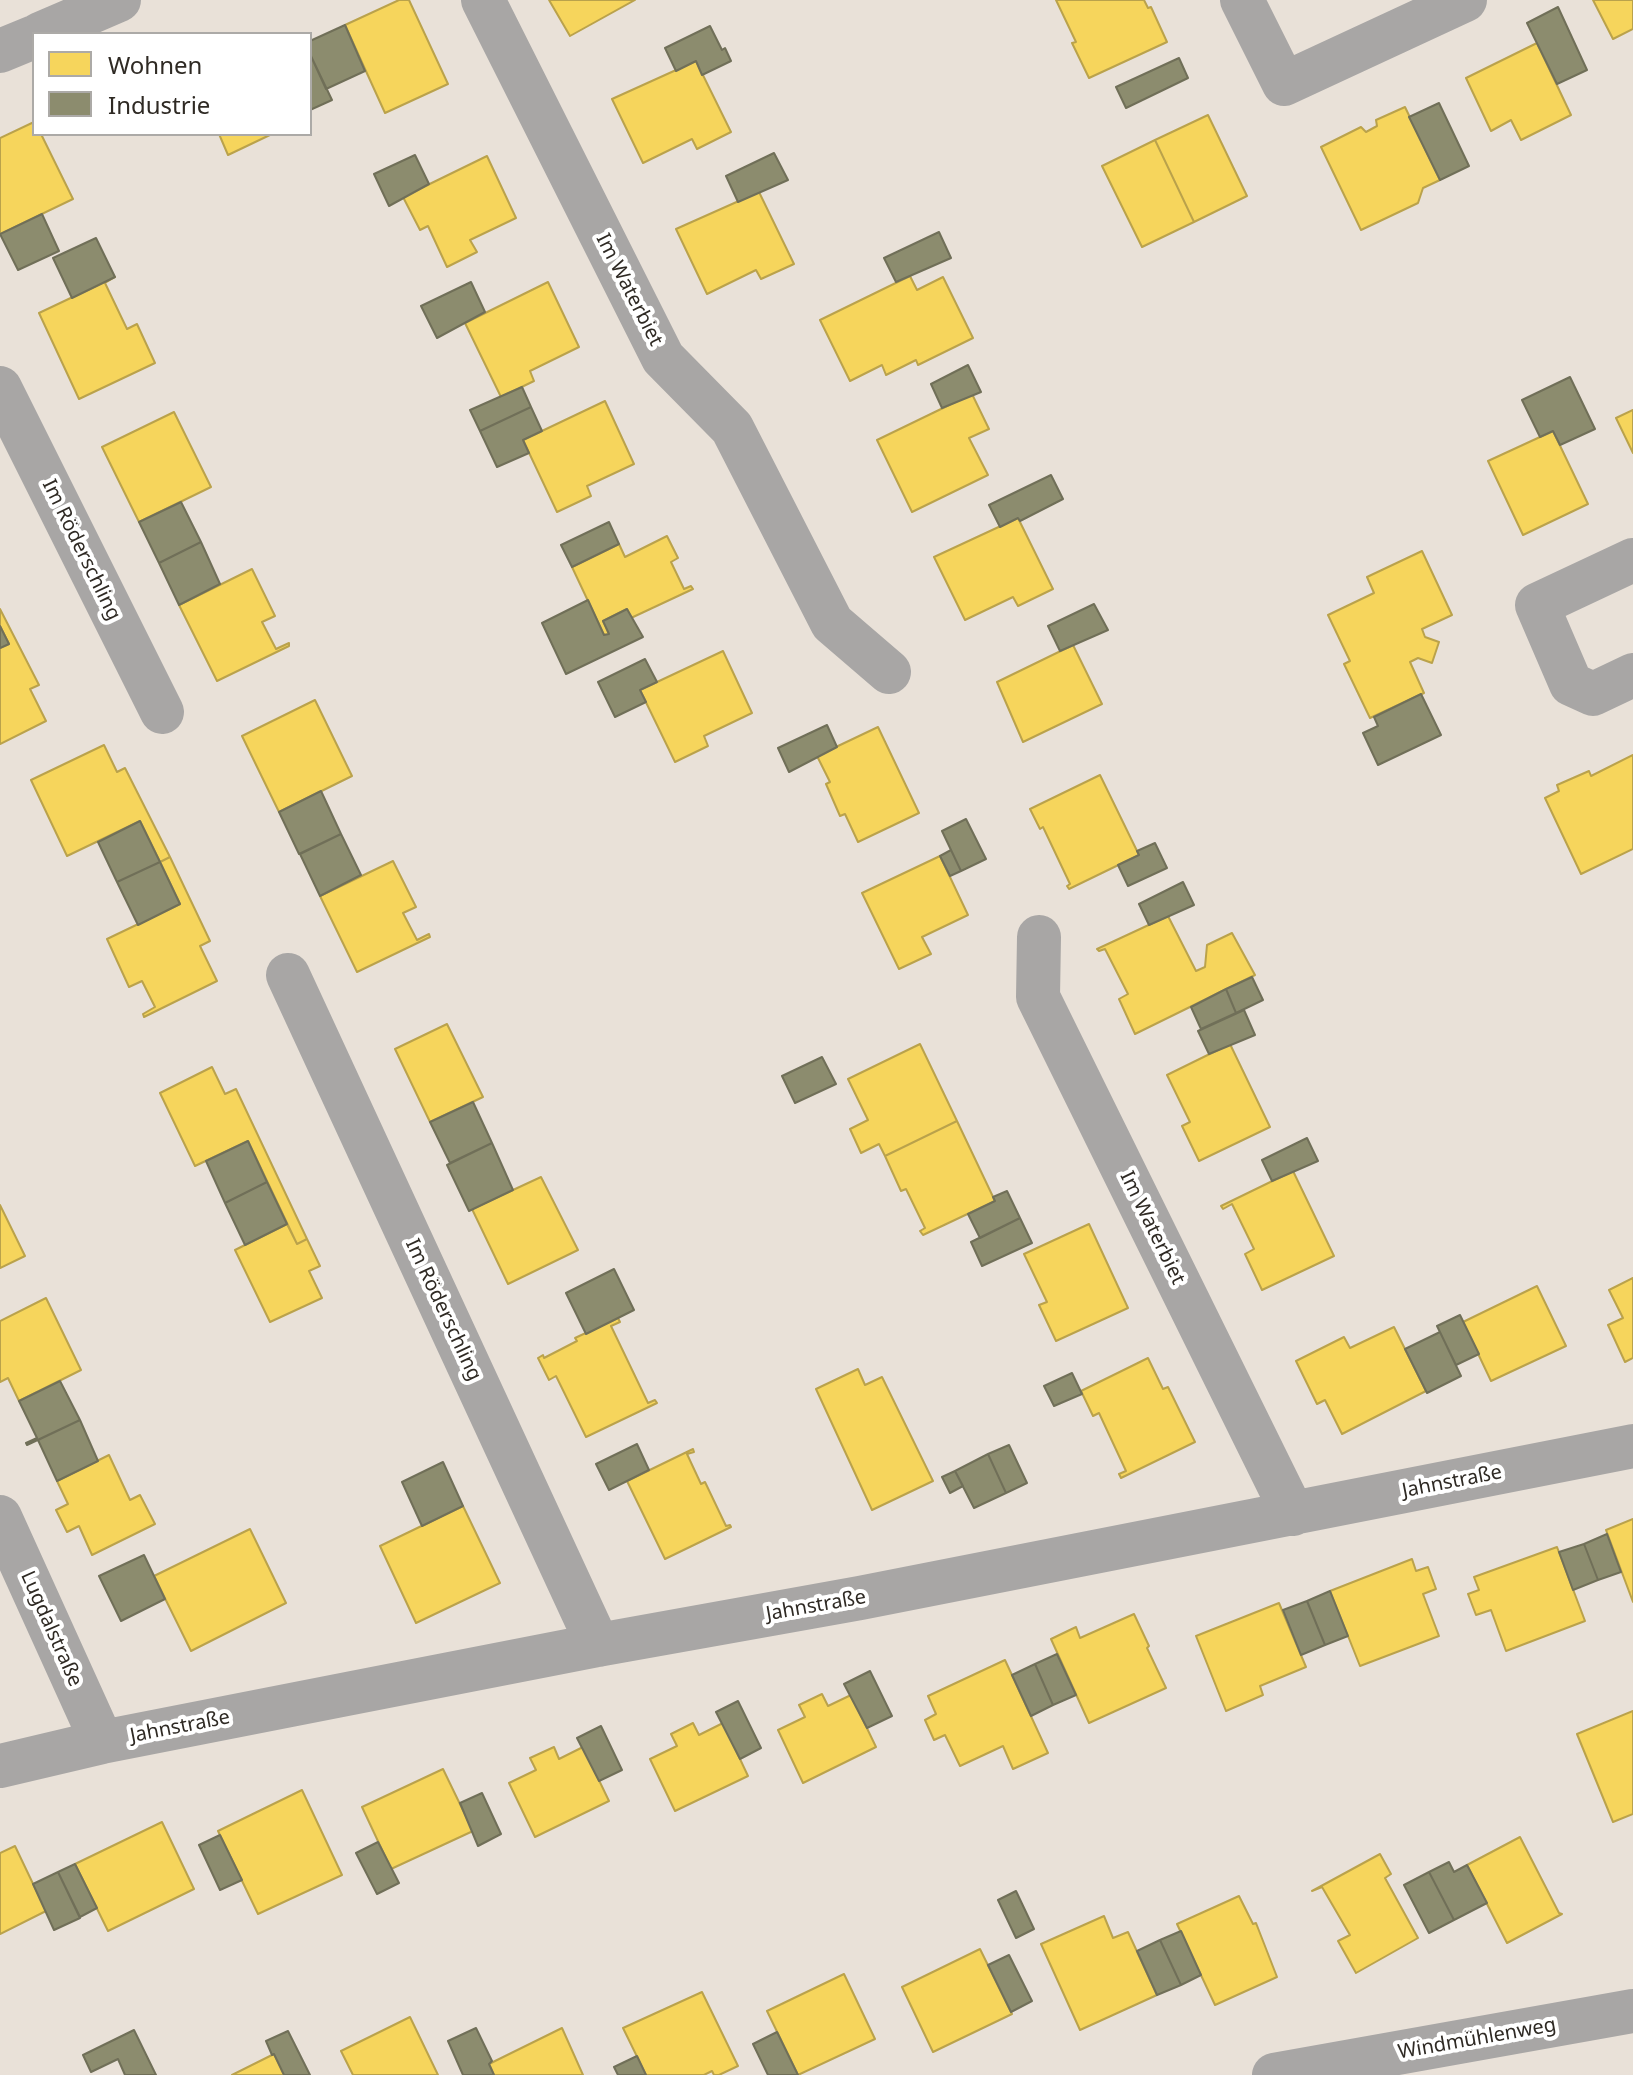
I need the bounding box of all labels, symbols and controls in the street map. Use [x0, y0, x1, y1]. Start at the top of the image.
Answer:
legend [32, 32, 312, 136]
text: Wohnen [108, 48, 202, 81]
text: Industrie [108, 88, 210, 121]
street label: Im Waterbiet [590, 230, 668, 350]
street label: Im Röderschling [37, 476, 125, 624]
street label: Im Waterbiet [1114, 1168, 1190, 1288]
street label: Im Röderschling [400, 1235, 486, 1385]
street label: Jahnstraße [1400, 1461, 1504, 1503]
street label: Lugdalstraße [15, 1568, 87, 1690]
street label: Jahnstraße [764, 1585, 868, 1627]
street label: Jahnstraße [128, 1706, 232, 1748]
street label: Windmühlenweg [1396, 2013, 1558, 2065]

